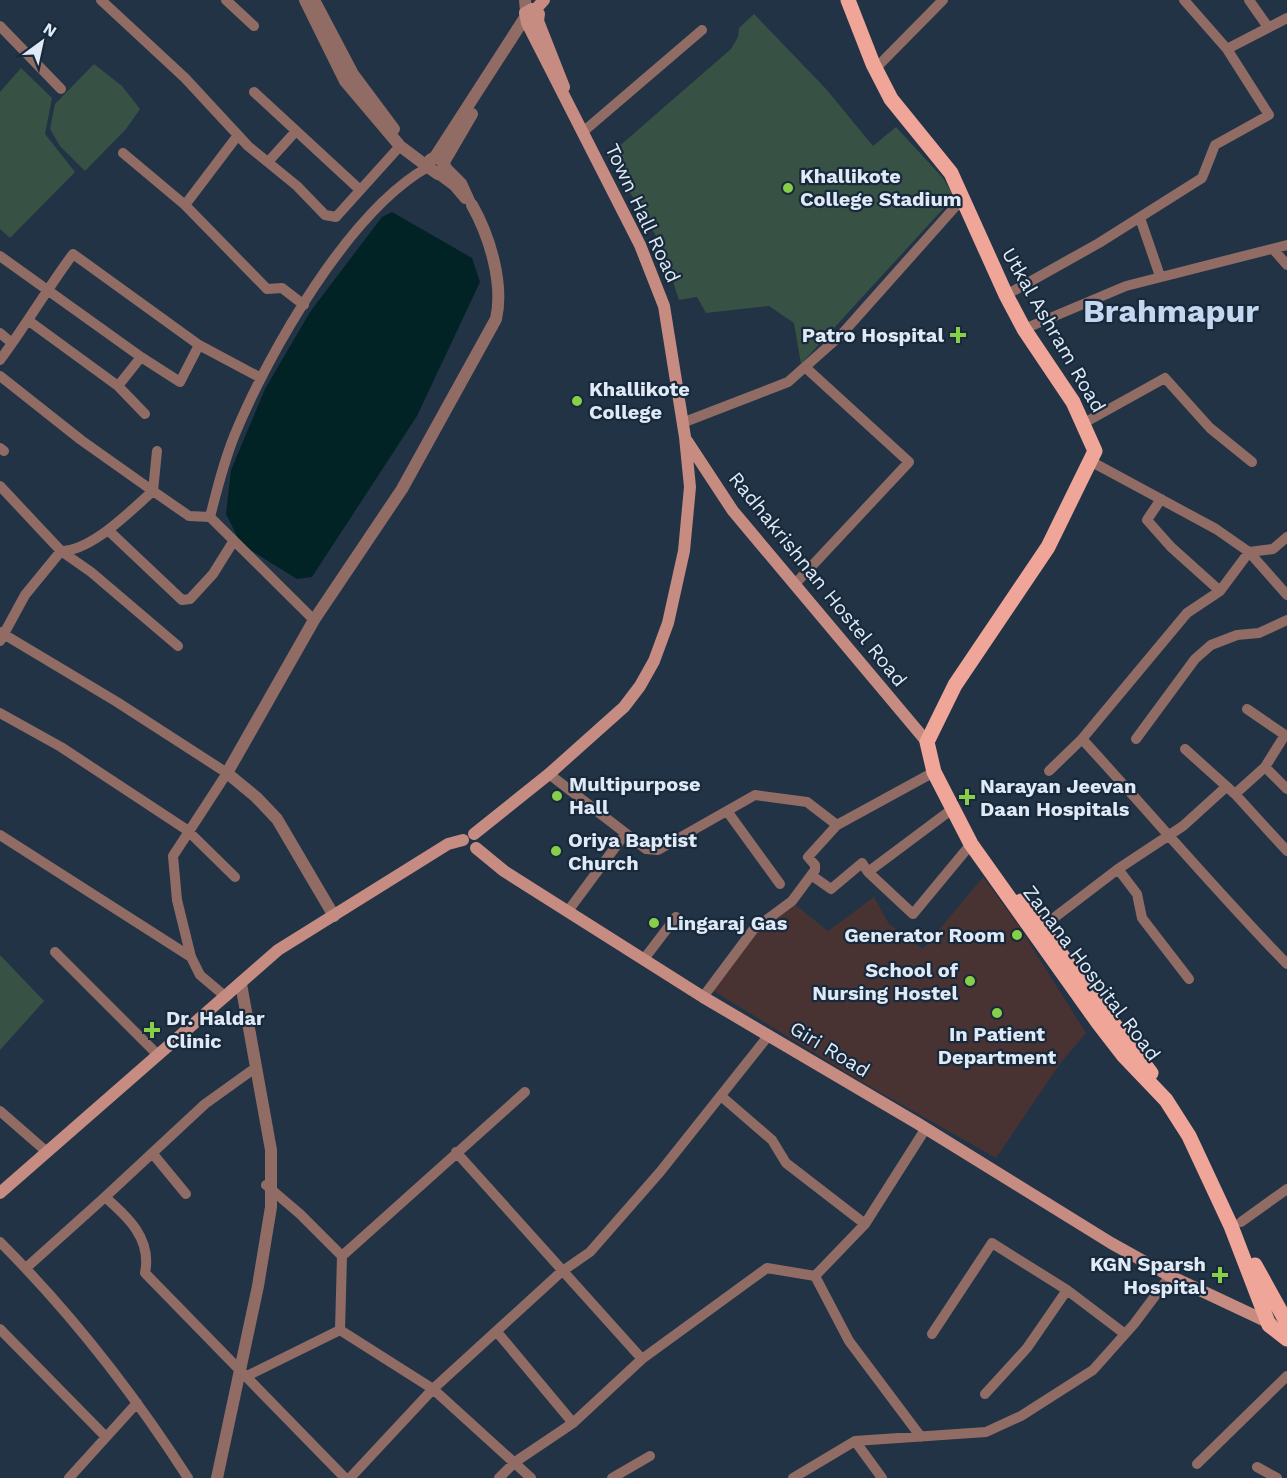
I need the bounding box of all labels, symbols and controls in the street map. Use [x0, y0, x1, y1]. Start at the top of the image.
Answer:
north arrow [12, 12, 72, 72]
text: N [40, 19, 60, 41]
street label: Town Hall Road [600, 140, 686, 286]
place label: Khallikote College Stadium [800, 164, 962, 211]
marker: Khallikote College Stadium [781, 181, 795, 195]
street label: Utkal Ashram Road [997, 243, 1111, 417]
district label: Brahmapur [1083, 292, 1259, 330]
place label: Patro Hospital [802, 323, 944, 347]
marker: Patro Hospital [949, 326, 967, 344]
place label: Khallikote College [589, 377, 690, 424]
marker: Khallikote College [570, 394, 584, 408]
street label: Radhakrishnan Hostel Road [724, 467, 912, 691]
place label: Multipurpose Hall [569, 772, 701, 819]
place label: Narayan Jeevan Daan Hospitals [980, 774, 1136, 821]
marker: Narayan Jeevan Daan Hospitals [958, 788, 976, 806]
marker: Multipurpose Hall [550, 789, 564, 803]
place label: Oriya Baptist Church [568, 828, 697, 875]
marker: Oriya Baptist Church [549, 844, 563, 858]
street label: Zanana Hospital Road [1018, 881, 1166, 1065]
place label: Lingaraj Gas [666, 911, 788, 935]
marker: Lingaraj Gas [647, 916, 661, 930]
place label: Generator Room [844, 923, 1005, 947]
marker: Generator Room [1010, 928, 1024, 942]
place label: School of Nursing Hostel [812, 958, 959, 1005]
marker: School of Nursing Hostel [963, 974, 977, 988]
place label: Dr. Haldar Clinic [166, 1006, 265, 1053]
marker: In Patient Department [990, 1006, 1004, 1020]
street label: Giri Road [786, 1016, 874, 1082]
marker: Dr. Haldar Clinic [143, 1021, 161, 1039]
place label: In Patient Department [938, 1022, 1057, 1069]
place label: KGN Sparsh Hospital [1090, 1252, 1206, 1299]
marker: KGN Sparsh Hospital [1211, 1266, 1229, 1284]

